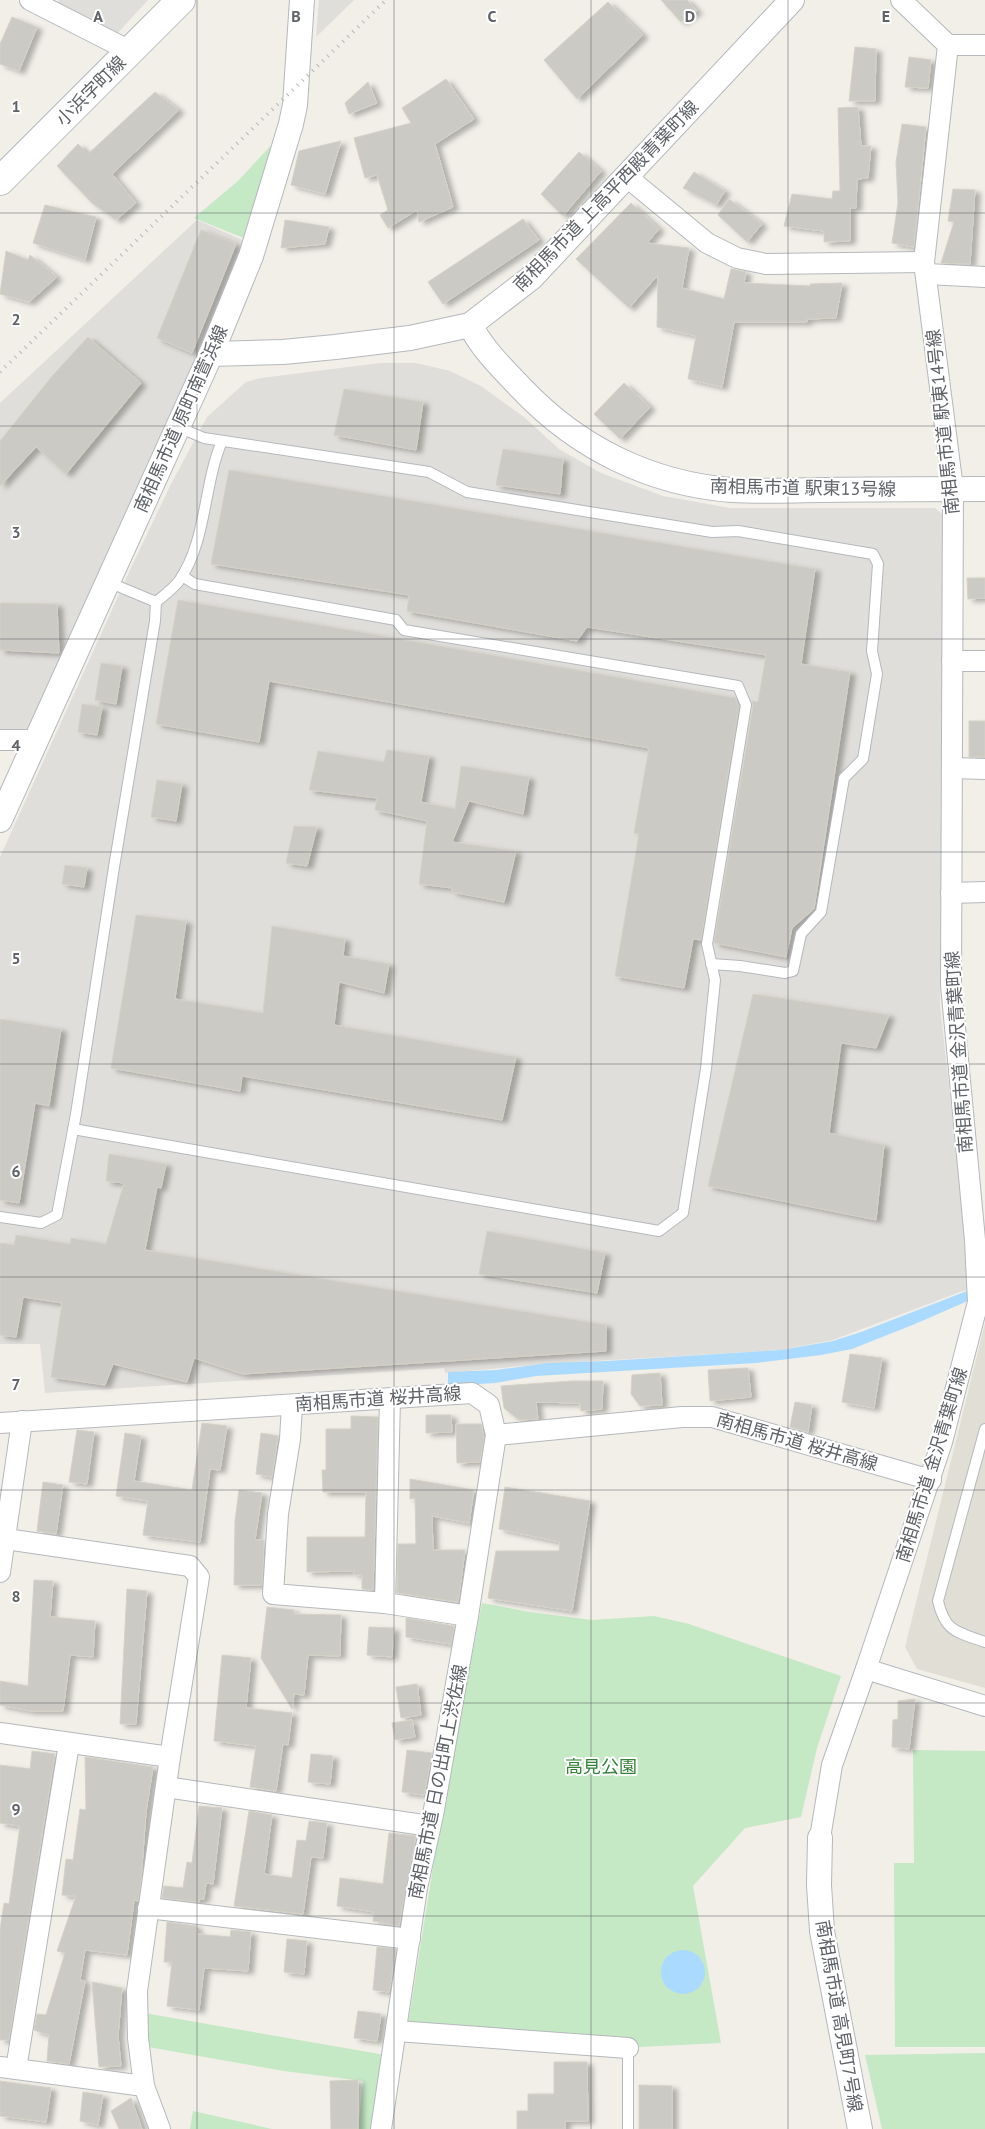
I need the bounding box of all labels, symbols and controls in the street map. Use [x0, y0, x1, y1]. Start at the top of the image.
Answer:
text: A [93, 6, 103, 26]
text: B [291, 6, 301, 26]
text: C [488, 6, 497, 26]
text: D [685, 6, 695, 26]
text: E [882, 6, 890, 26]
street label: 小浜字町線 [51, 51, 131, 131]
street label: 南相馬市道 上高平西殿青葉町線 [508, 95, 703, 296]
text: 1 [11, 96, 21, 116]
text: 2 [11, 309, 21, 329]
street label: 南相馬市道 原町南萱浜線 [129, 321, 232, 516]
street label: 南相馬市道 駅東14号線 [921, 328, 964, 516]
street label: 南相馬市道 駅東13号線 [710, 474, 896, 501]
text: 3 [11, 522, 21, 542]
text: 4 [11, 735, 21, 755]
text: 5 [11, 948, 21, 968]
street label: 南相馬市道 金沢青葉町線 [940, 950, 977, 1154]
text: 6 [11, 1161, 21, 1181]
street label: 南相馬市道 金沢青葉町線 [891, 1365, 972, 1565]
text: 7 [11, 1374, 21, 1394]
street label: 南相馬市道 桜井高線 [294, 1381, 462, 1416]
street label: 南相馬市道 桜井高線 [714, 1407, 880, 1476]
text: 8 [11, 1586, 21, 1606]
street label: 南相馬市道 日の出町上渋佐線 [403, 1662, 472, 1901]
park label: 高見公園 [565, 1755, 637, 1778]
text: 9 [11, 1799, 21, 1819]
street label: 南相馬市道 高見町7号線 [811, 1918, 868, 2114]

